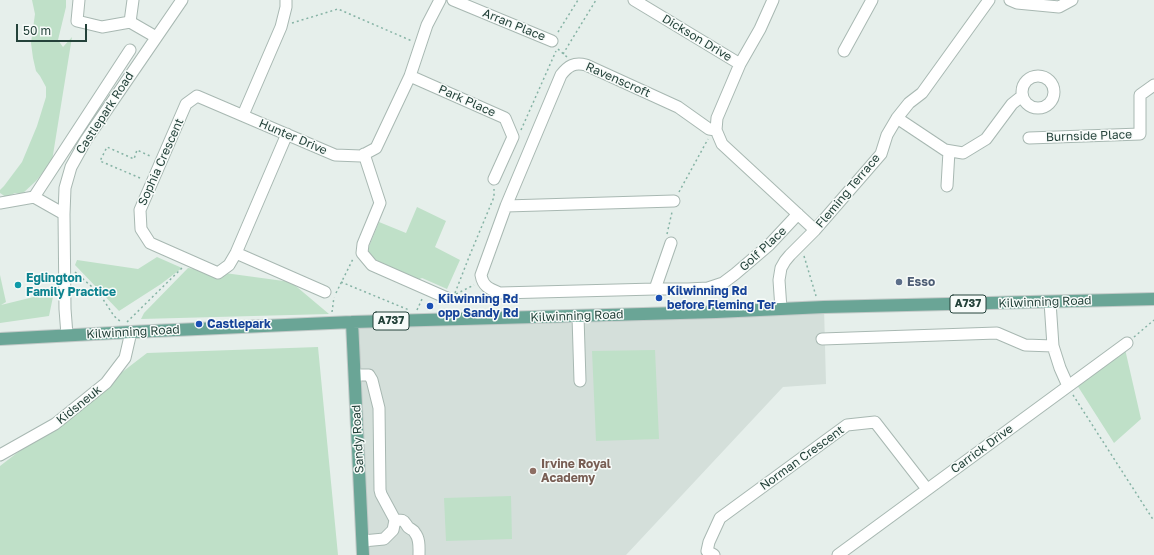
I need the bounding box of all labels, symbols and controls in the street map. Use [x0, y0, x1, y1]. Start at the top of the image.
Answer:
street label: Arran Place [481, 6, 547, 44]
street label: Dickson Drive [660, 12, 734, 64]
scale bar [18, 16, 89, 42]
text: 50 m [23, 23, 51, 38]
street label: Ravenscroft [583, 59, 653, 101]
street label: Castlepark Road [73, 69, 137, 157]
street label: Park Place [436, 82, 498, 120]
street label: Sophia Crescent [135, 116, 187, 208]
street label: Hunter Drive [257, 116, 329, 158]
street label: Burnside Place [1046, 127, 1132, 145]
street label: Fleming Terrace [813, 151, 883, 231]
street label: Golf Place [737, 224, 789, 274]
place label: Eglington Family Practice [26, 271, 116, 299]
place label: Esso [907, 275, 935, 289]
marker: Esso [894, 277, 904, 287]
marker: Eglington Family Practice [13, 280, 23, 290]
place label: Kilwinning Rd before Fleming Ter [667, 284, 776, 312]
place label: Kilwinning Rd opp Sandy Rd [438, 292, 518, 320]
marker: Kilwinning Rd before Fleming Ter [654, 293, 664, 303]
street label: Kilwinning Road [998, 293, 1092, 311]
road number: A737 [950, 295, 986, 313]
marker: Kilwinning Rd opp Sandy Rd [425, 301, 435, 311]
street label: Kilwinning Road [530, 307, 624, 325]
road number: A737 [373, 312, 409, 330]
place label: Castlepark [207, 317, 271, 331]
marker: Castlepark [194, 319, 204, 329]
street label: Kilwinning Road [86, 322, 180, 342]
street label: Kidsneuk [54, 383, 104, 427]
street label: Sandy Road [349, 405, 367, 473]
street label: Carrick Drive [948, 422, 1016, 476]
street label: Norman Crescent [757, 423, 847, 493]
place label: Irvine Royal Academy [541, 457, 611, 485]
marker: Irvine Royal Academy [528, 466, 538, 476]

